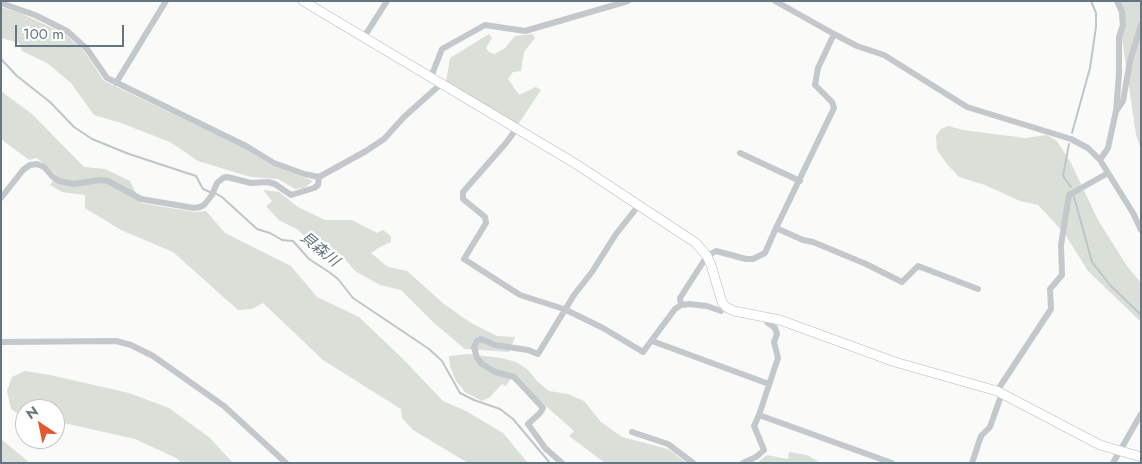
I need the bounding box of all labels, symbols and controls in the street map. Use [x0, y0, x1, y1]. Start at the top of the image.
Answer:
scale bar [18, 15, 126, 47]
text: 100 m [23, 23, 64, 45]
water label: 貝森川 [296, 229, 342, 271]
north arrow [15, 399, 65, 449]
text: N [22, 401, 42, 424]

